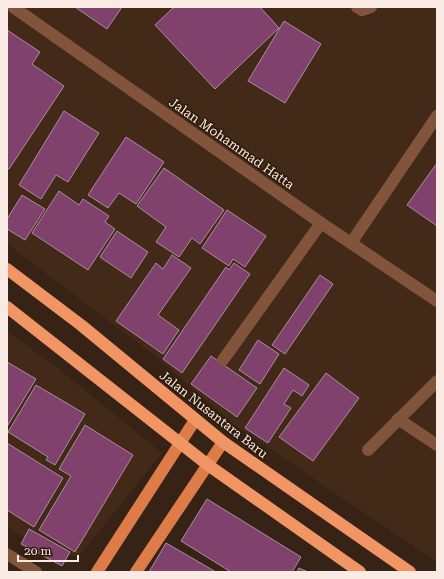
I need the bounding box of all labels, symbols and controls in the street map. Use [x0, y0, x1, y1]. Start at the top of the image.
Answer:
street label: Jalan Mohammad Hatta [166, 94, 297, 192]
street label: Jalan Nusantara Baru [157, 367, 271, 461]
scale bar [18, 537, 78, 563]
text: 20 m [24, 544, 51, 558]

